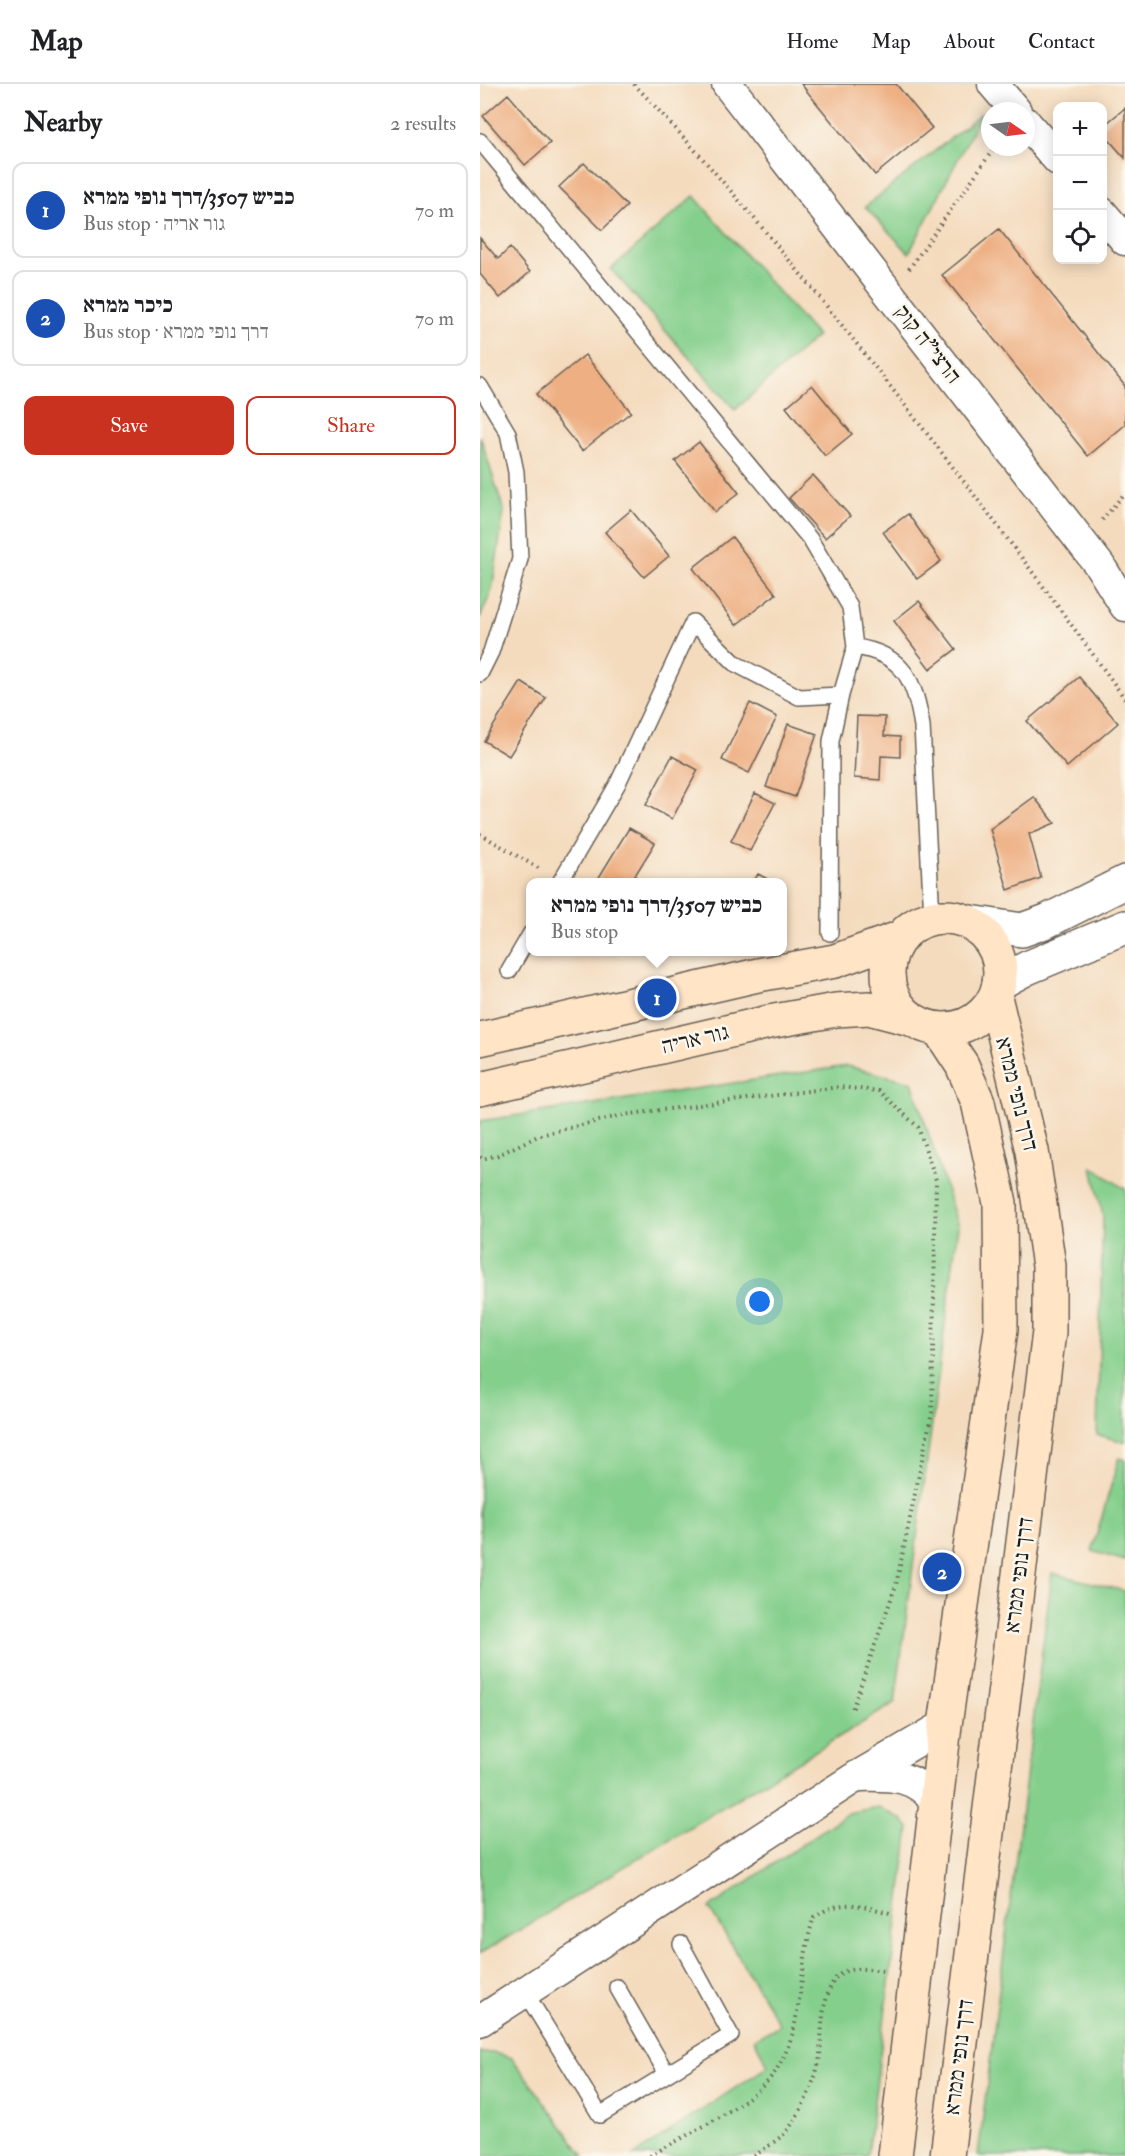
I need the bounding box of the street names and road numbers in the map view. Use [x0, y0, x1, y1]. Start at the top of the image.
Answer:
street label: הרצי"ה קוק [888, 299, 968, 389]
street label: גור אריה [658, 1018, 732, 1060]
street label: דרך נופי ממרא [989, 1034, 1045, 1154]
street label: דרך נופי ממרא [998, 1516, 1040, 1634]
street label: דרך נופי ממרא [938, 1998, 980, 2116]

